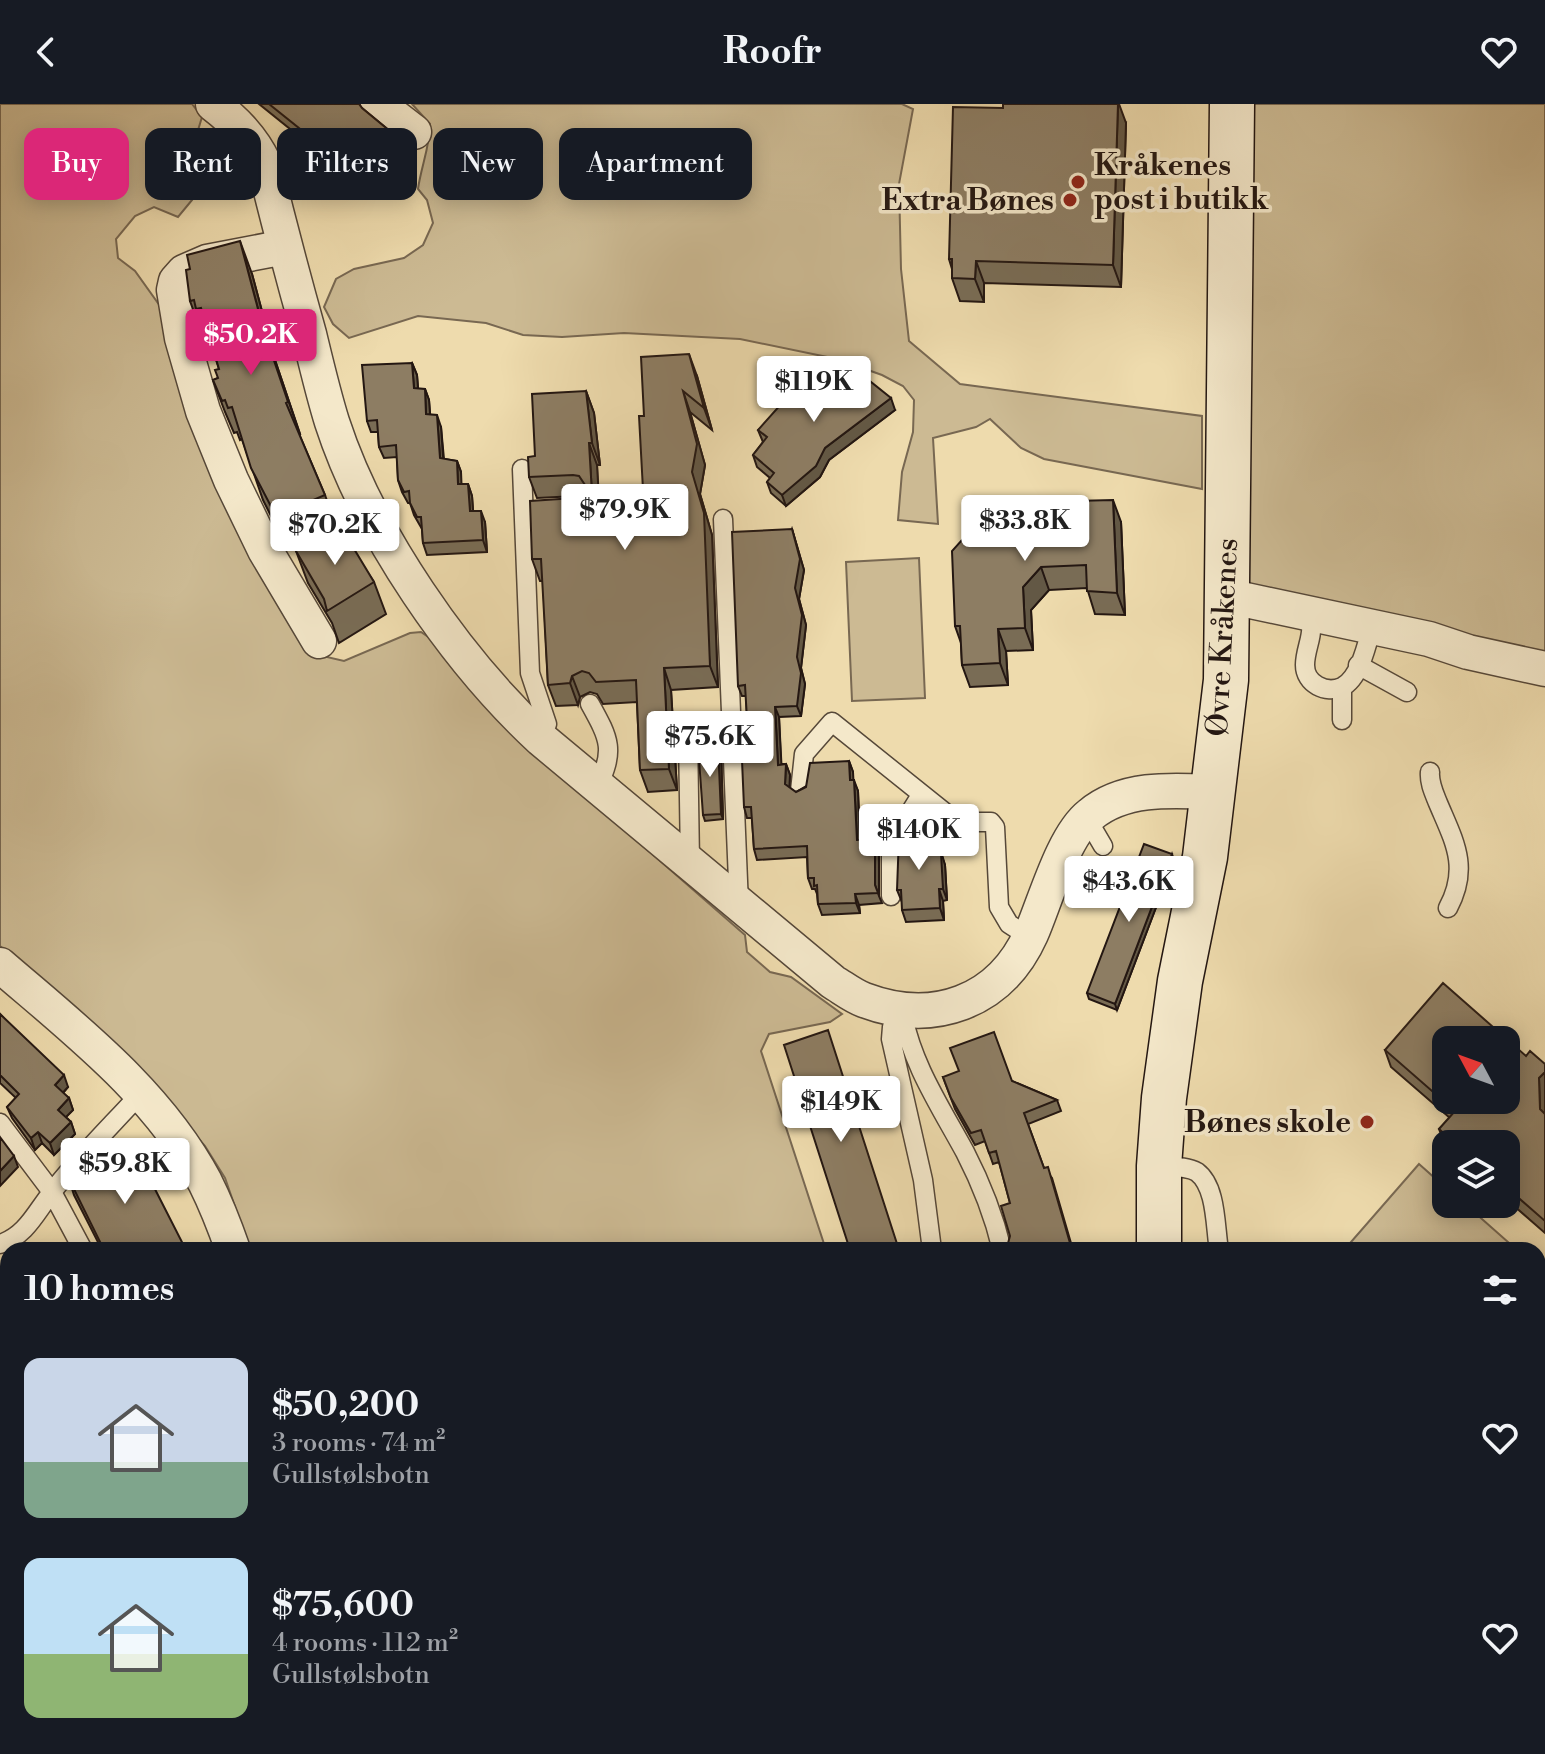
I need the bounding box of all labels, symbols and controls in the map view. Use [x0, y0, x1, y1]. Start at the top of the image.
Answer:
icon: back [24, 30, 68, 74]
text: Roofr [723, 30, 822, 75]
icon: heart [1477, 30, 1521, 74]
chip: Buy [24, 128, 129, 200]
chip: Rent [145, 128, 261, 200]
chip: Filters [277, 128, 417, 200]
chip: New [433, 128, 543, 200]
chip: Apartment [559, 128, 752, 200]
place label: Kråkenes post i butikk [1094, 147, 1269, 219]
marker: Kråkenes post i butikk [1069, 173, 1087, 191]
place label: Extra Bønes [882, 182, 1054, 220]
marker: Extra Bønes [1061, 191, 1079, 209]
pin: $50.2K [186, 309, 316, 377]
text: $50.2K [204, 319, 298, 351]
pin: $119K [758, 356, 870, 424]
text: $119K [775, 366, 853, 398]
pin: $79.9K [560, 484, 690, 552]
text: $79.9K [579, 494, 671, 526]
pin: $33.8K [960, 495, 1090, 563]
pin: $70.2K [270, 499, 400, 567]
text: $33.8K [979, 505, 1071, 537]
text: $70.2K [288, 509, 382, 541]
street label: Øvre Kråkenes [1199, 537, 1247, 737]
pin: $75.6K [645, 711, 775, 779]
text: $75.6K [665, 721, 755, 753]
pin: $140K [863, 804, 975, 872]
text: $140K [877, 814, 961, 846]
pin: $43.6K [1064, 856, 1194, 924]
text: $43.6K [1082, 866, 1176, 898]
north arrow [1432, 1026, 1520, 1114]
map controls [1432, 1026, 1520, 1218]
pin: $149K [785, 1076, 897, 1144]
text: $149K [800, 1086, 882, 1118]
place label: Bønes skole [1184, 1104, 1351, 1142]
marker: Bønes skole [1358, 1113, 1376, 1131]
button: layers [1432, 1130, 1520, 1218]
pin: $59.8K [60, 1138, 190, 1206]
text: $59.8K [79, 1148, 171, 1180]
icon: filters [1478, 1268, 1522, 1312]
text: 10 homes [24, 1269, 174, 1311]
text: $50,200 [272, 1385, 419, 1427]
icon: home [88, 1390, 184, 1486]
icon: heart [1478, 1416, 1522, 1460]
text: 3 rooms · 74 m² [272, 1427, 445, 1459]
text: Gullstølsbotn [272, 1459, 430, 1491]
text: $75,600 [272, 1585, 414, 1627]
icon: home [88, 1590, 184, 1686]
icon: heart [1478, 1616, 1522, 1660]
text: 4 rooms · 112 m² [272, 1627, 458, 1659]
text: Gullstølsbotn [272, 1659, 430, 1691]

